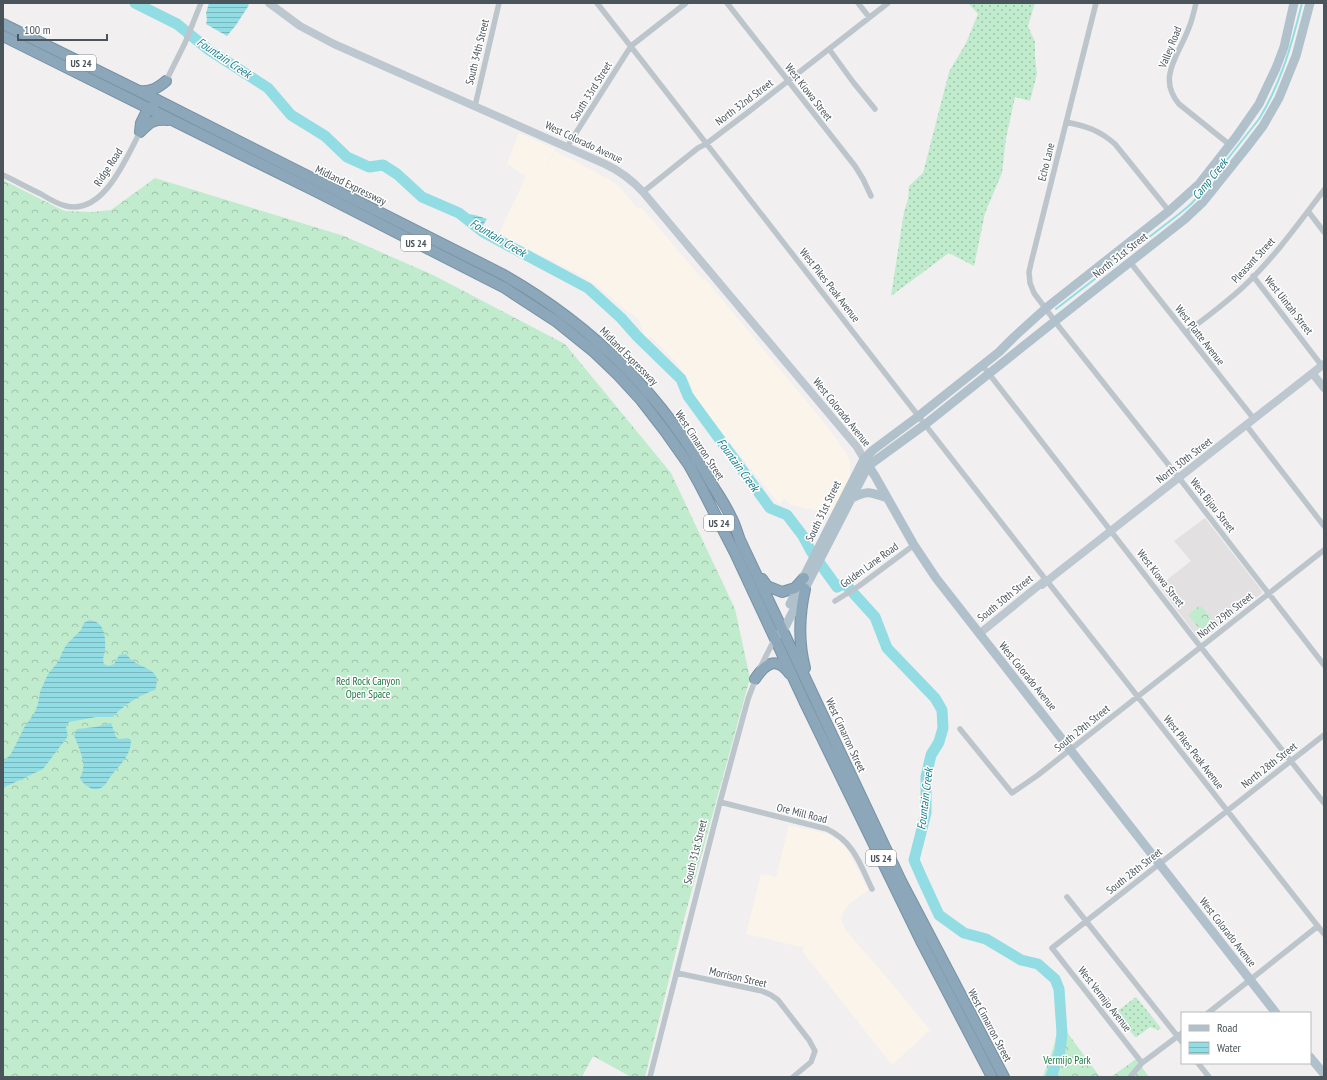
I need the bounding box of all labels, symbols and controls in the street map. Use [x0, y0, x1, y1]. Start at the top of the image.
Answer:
scale bar [18, 16, 107, 42]
street label: South 34th Street [462, 18, 492, 86]
text: 100 m [24, 22, 51, 37]
street label: Valley Road [1155, 24, 1185, 71]
water label: Fountain Creek [194, 34, 255, 82]
road number: US 24 [66, 55, 96, 71]
street label: South 33rd Street [567, 59, 615, 123]
street label: West Kiowa Street [782, 60, 836, 124]
street label: North 32nd Street [712, 76, 776, 128]
street label: West Colorado Avenue [543, 118, 626, 166]
street label: Echo Lane [1035, 141, 1058, 182]
street label: Ridge Road [90, 145, 126, 189]
water label: Camp Creek [1188, 154, 1232, 202]
street label: Midland Expressway [313, 162, 389, 209]
water label: Fountain Creek [468, 215, 530, 261]
street label: North 31st Street [1090, 229, 1150, 281]
street label: Pleasant Street [1228, 234, 1278, 286]
road number: US 24 [401, 235, 431, 251]
street label: West Pikes Peak Avenue [797, 245, 864, 325]
street label: West Uintah Street [1262, 273, 1316, 337]
street label: West Platte Avenue [1172, 302, 1228, 368]
street label: Midland Expressway [597, 324, 662, 389]
street label: West Colorado Avenue [810, 375, 874, 449]
street label: West Cimarron Street [672, 408, 728, 482]
street label: North 30th Street [1153, 434, 1215, 486]
water label: Fountain Creek [714, 435, 764, 495]
street label: West Bijou Street [1187, 475, 1239, 535]
street label: South 31st Street [802, 478, 844, 544]
road number: US 24 [704, 515, 734, 531]
street label: Golden Lane Road [837, 539, 901, 591]
street label: West Kiowa Street [1134, 546, 1188, 610]
street label: South 30th Street [974, 571, 1036, 625]
street label: North 29th Street [1194, 589, 1256, 641]
street label: West Colorado Avenue [996, 639, 1060, 713]
park label: Red Rock Canyon Open Space [336, 674, 400, 701]
street label: West Cimarron Street [823, 696, 869, 774]
street label: South 29th Street [1051, 701, 1113, 755]
street label: West Pikes Peak Avenue [1161, 712, 1228, 792]
street label: North 28th Street [1238, 739, 1300, 791]
water label: Fountain Creek [913, 766, 936, 831]
street label: Ore Mill Road [775, 800, 829, 826]
street label: South 31st Street [680, 818, 710, 886]
street label: South 28th Street [1103, 845, 1165, 897]
road number: US 24 [866, 850, 896, 866]
street label: West Colorado Avenue [1197, 895, 1260, 970]
street label: Morrison Street [708, 964, 768, 990]
street label: West Vermijo Avenue [1075, 964, 1135, 1035]
street label: West Cimarron Street [965, 986, 1015, 1064]
legend [1181, 1012, 1311, 1064]
text: Road [1217, 1020, 1237, 1035]
text: Water [1217, 1040, 1242, 1055]
park label: Vermijo Park [1042, 1053, 1091, 1067]

